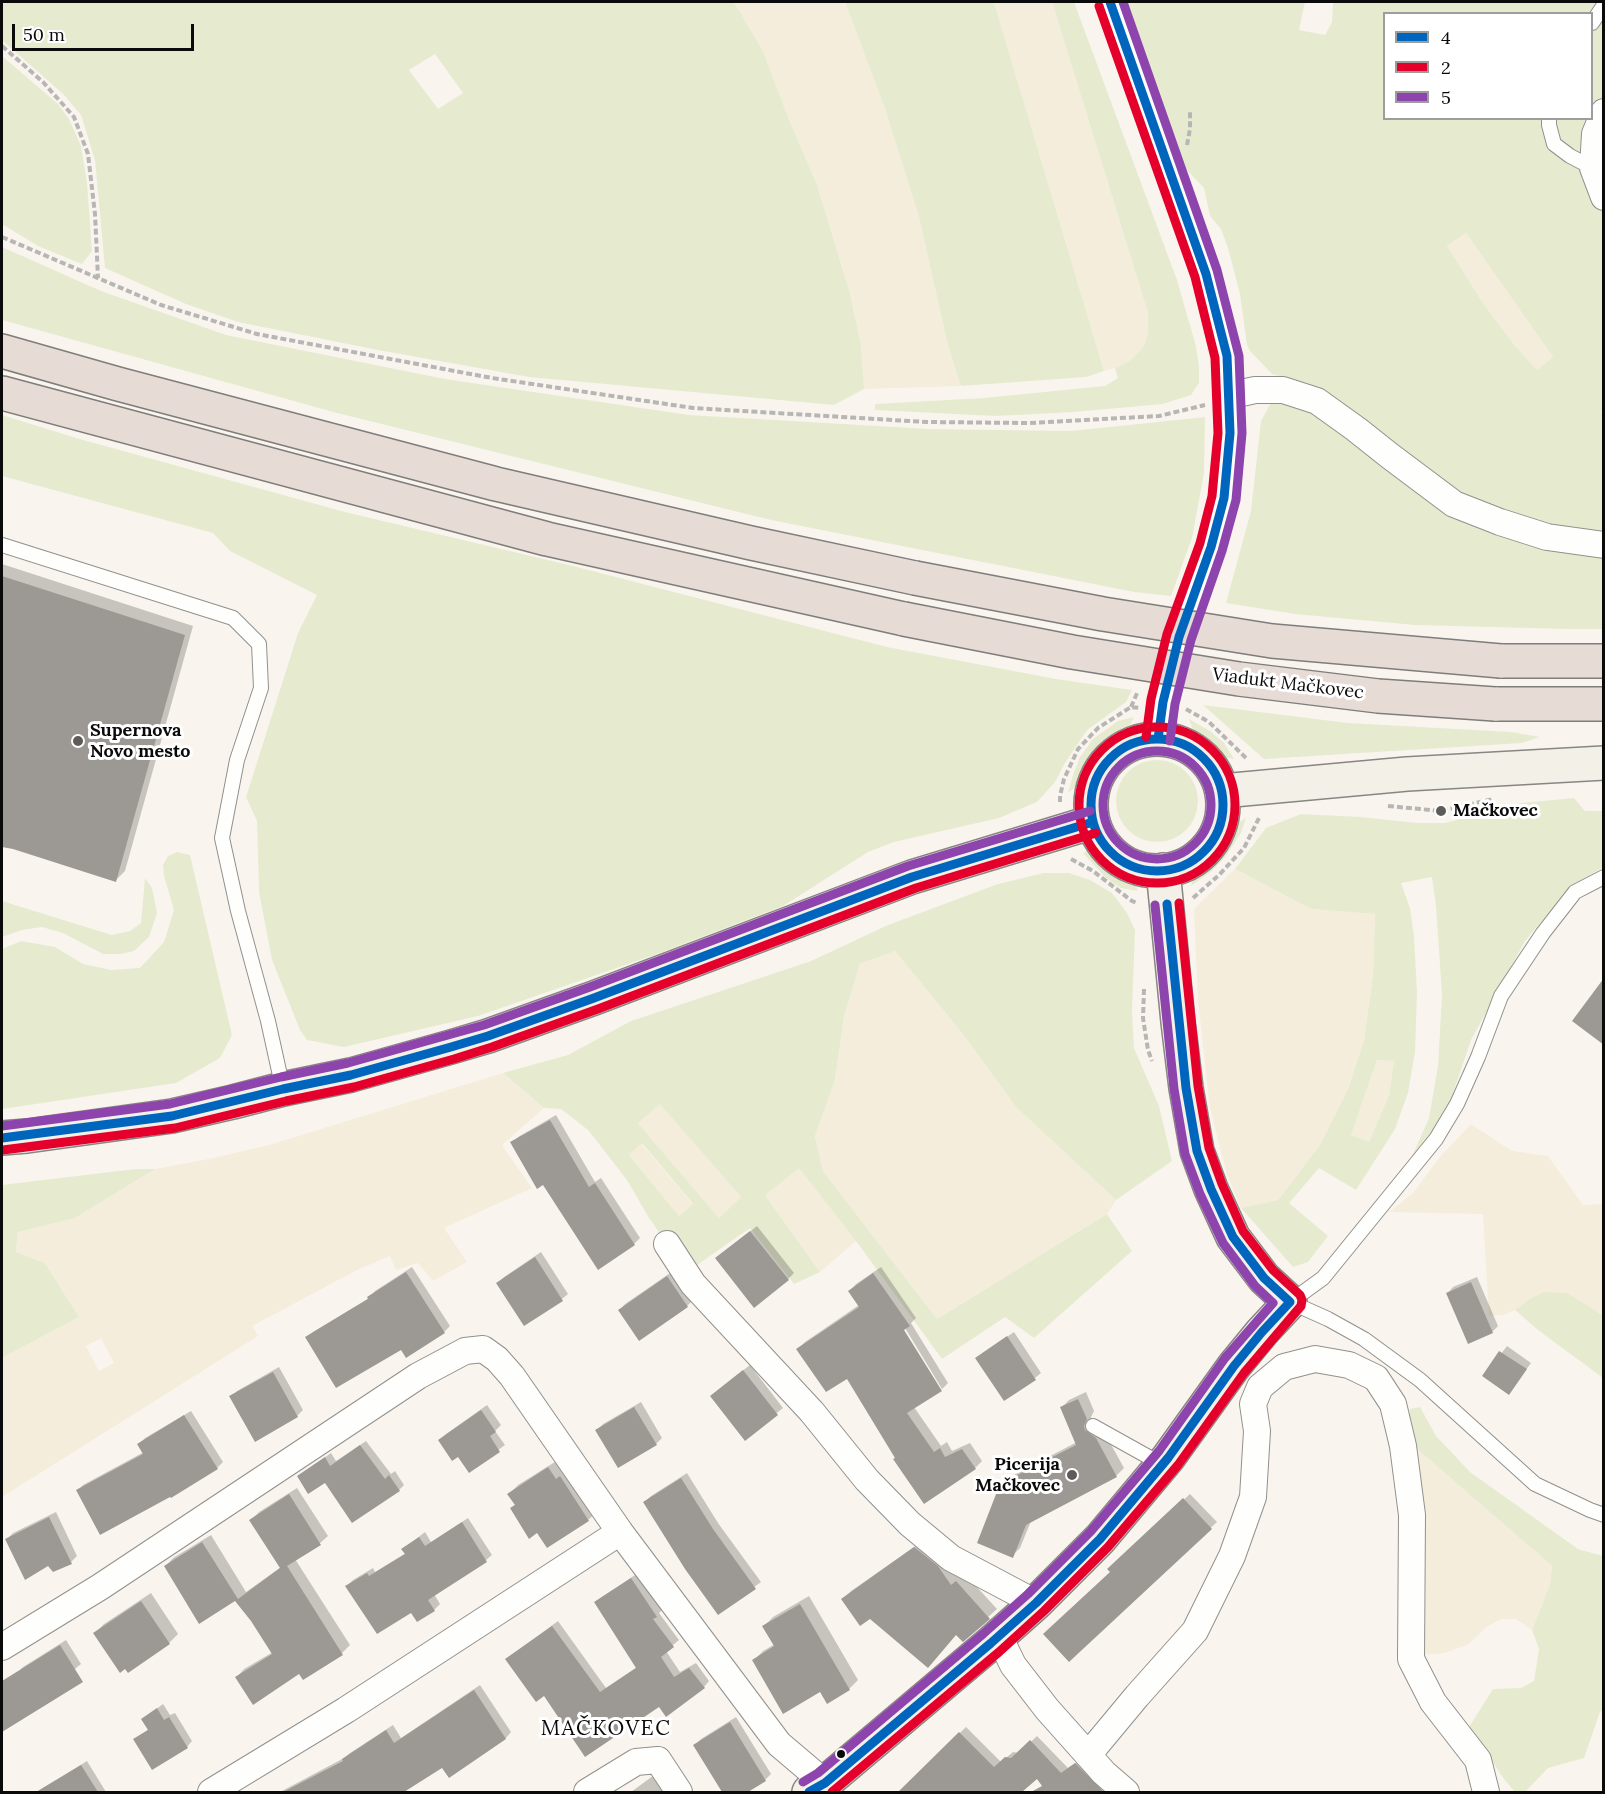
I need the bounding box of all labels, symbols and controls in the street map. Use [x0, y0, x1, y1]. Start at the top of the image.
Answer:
scale bar [15, 12, 196, 50]
legend [1383, 12, 1593, 120]
text: 50 m [23, 23, 65, 46]
text: 4 [1441, 26, 1451, 49]
text: 2 [1441, 56, 1451, 79]
text: 5 [1441, 86, 1451, 109]
street label: Viadukt Mačkovec [1211, 664, 1365, 704]
place label: Supernova Novo mesto [90, 720, 191, 762]
marker: Supernova Novo mesto [71, 734, 85, 748]
place label: Mačkovec [1453, 800, 1538, 822]
marker: Mačkovec [1434, 804, 1448, 818]
place label: Picerija Mačkovec [975, 1454, 1060, 1496]
marker: Picerija Mačkovec [1065, 1468, 1079, 1482]
district label: MAČKOVEC [541, 1716, 671, 1742]
unlabelled marker [835, 1748, 847, 1760]

